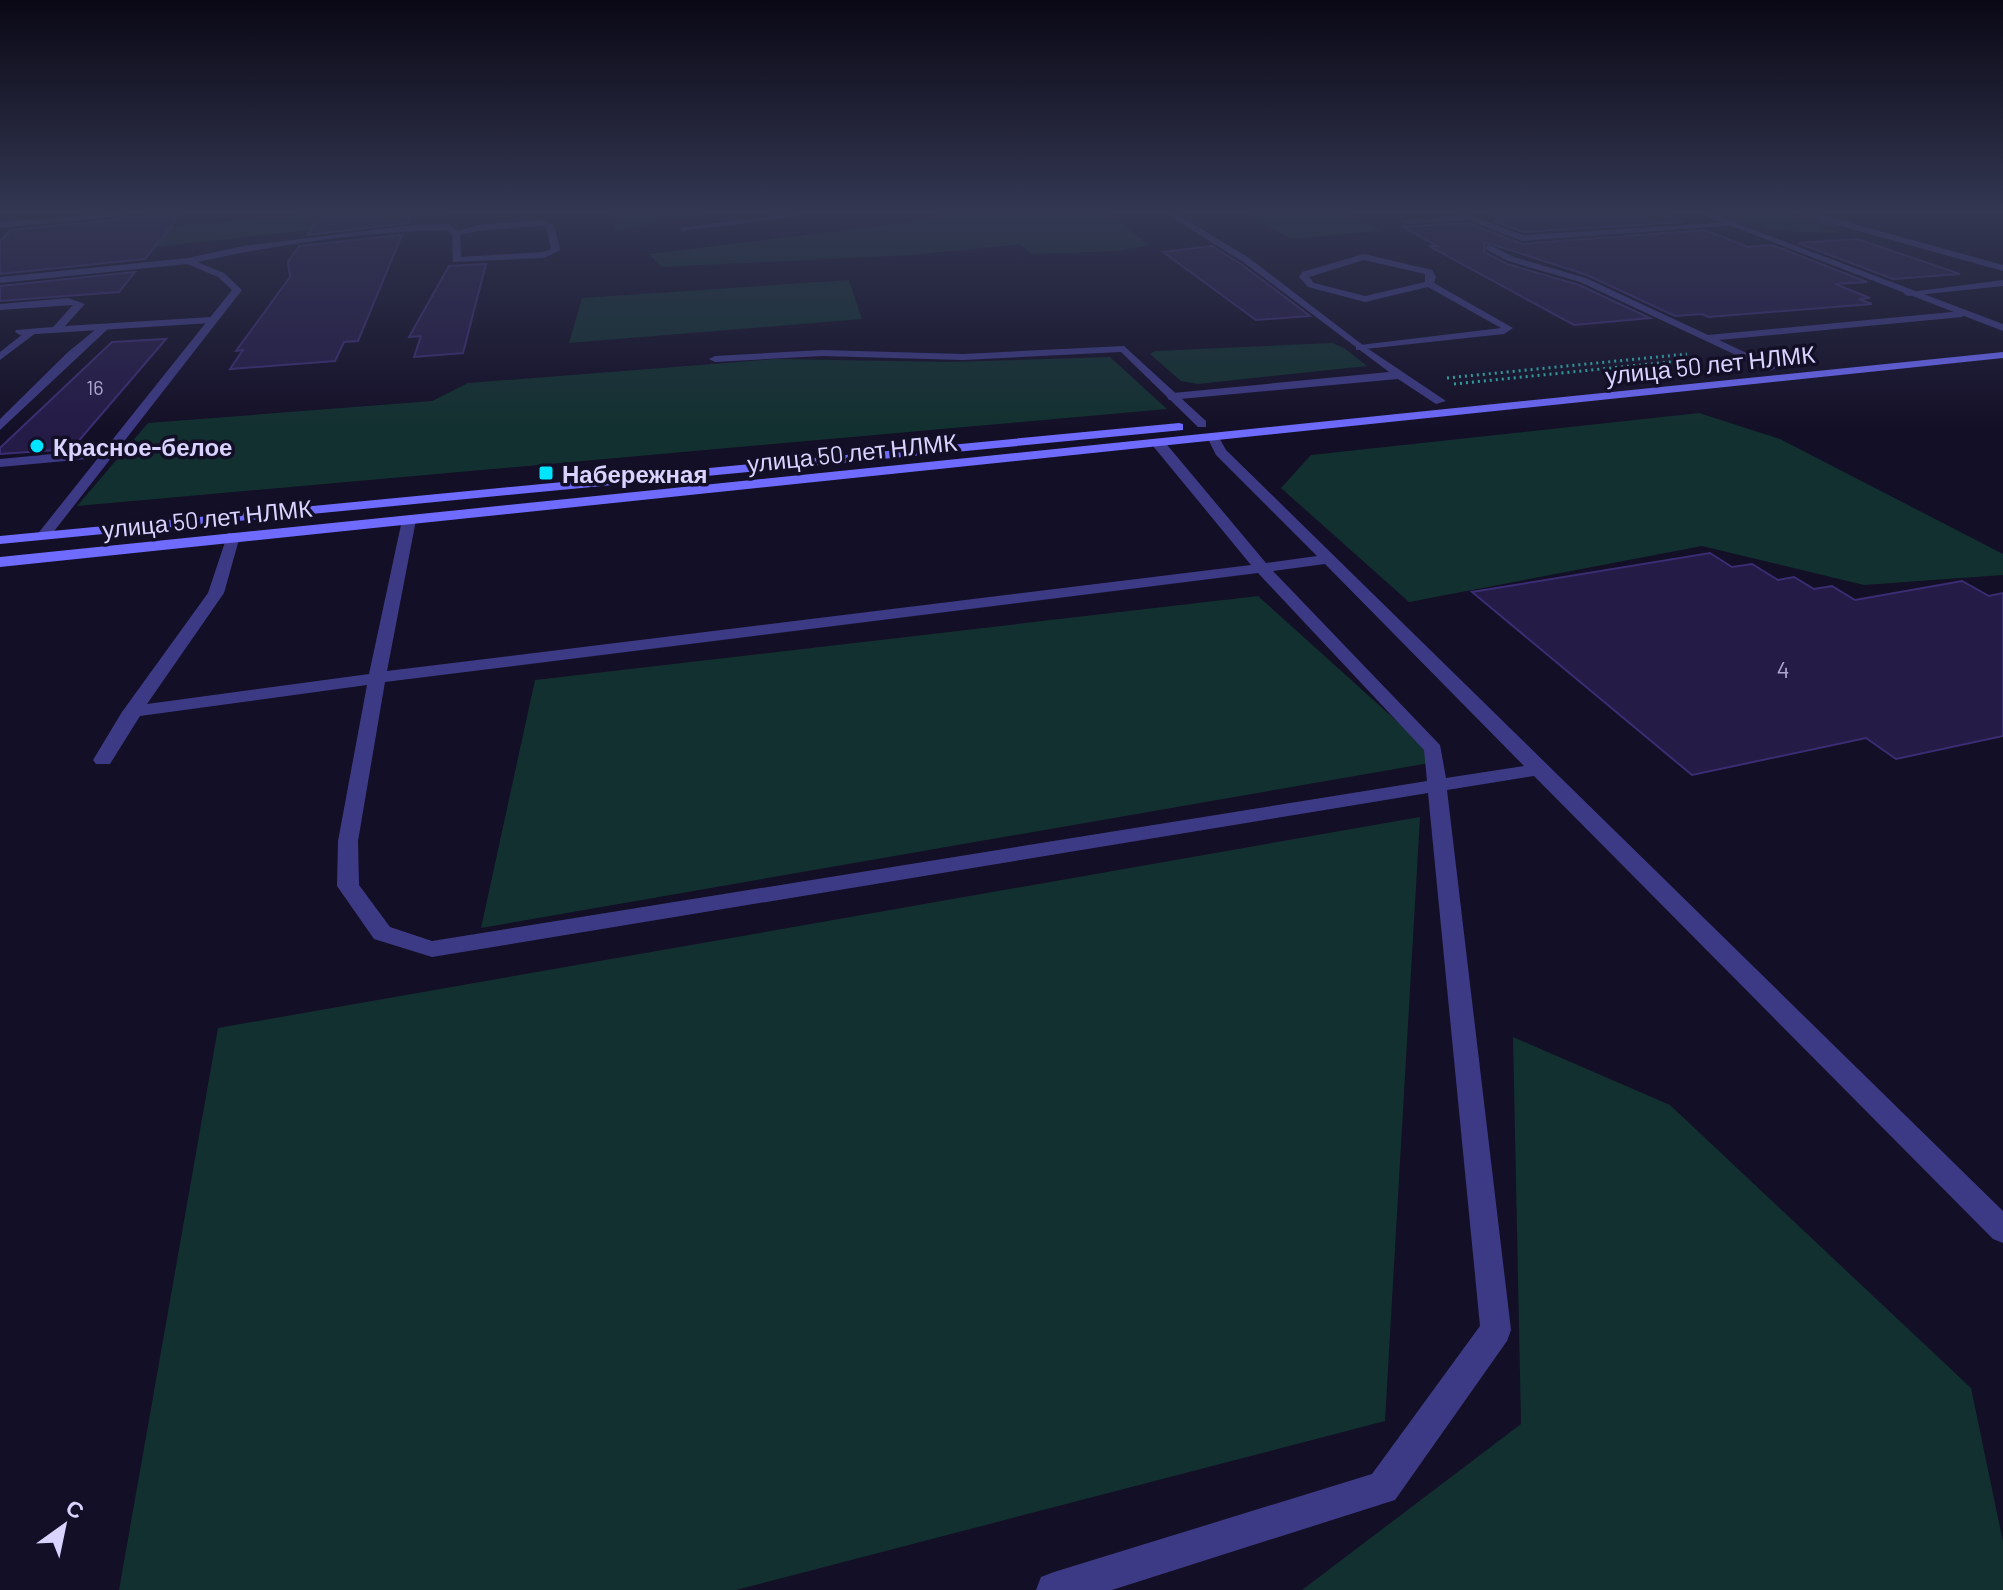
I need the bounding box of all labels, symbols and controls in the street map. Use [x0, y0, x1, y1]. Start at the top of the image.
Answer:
street label: улица 50 лет НЛМК [1604, 339, 1816, 389]
house number: 16 [86, 375, 104, 399]
street label: улица 50 лет НЛМК [746, 427, 958, 477]
place label: Красное-белое [53, 432, 232, 461]
marker: Красное-белое [28, 437, 46, 455]
place label: Набережная [562, 459, 707, 488]
marker: Набережная [537, 464, 555, 482]
street label: улица 50 лет НЛМК [101, 493, 313, 543]
house number: 4 [1776, 654, 1790, 683]
north arrow [24, 1486, 104, 1566]
text: С [62, 1493, 89, 1524]

